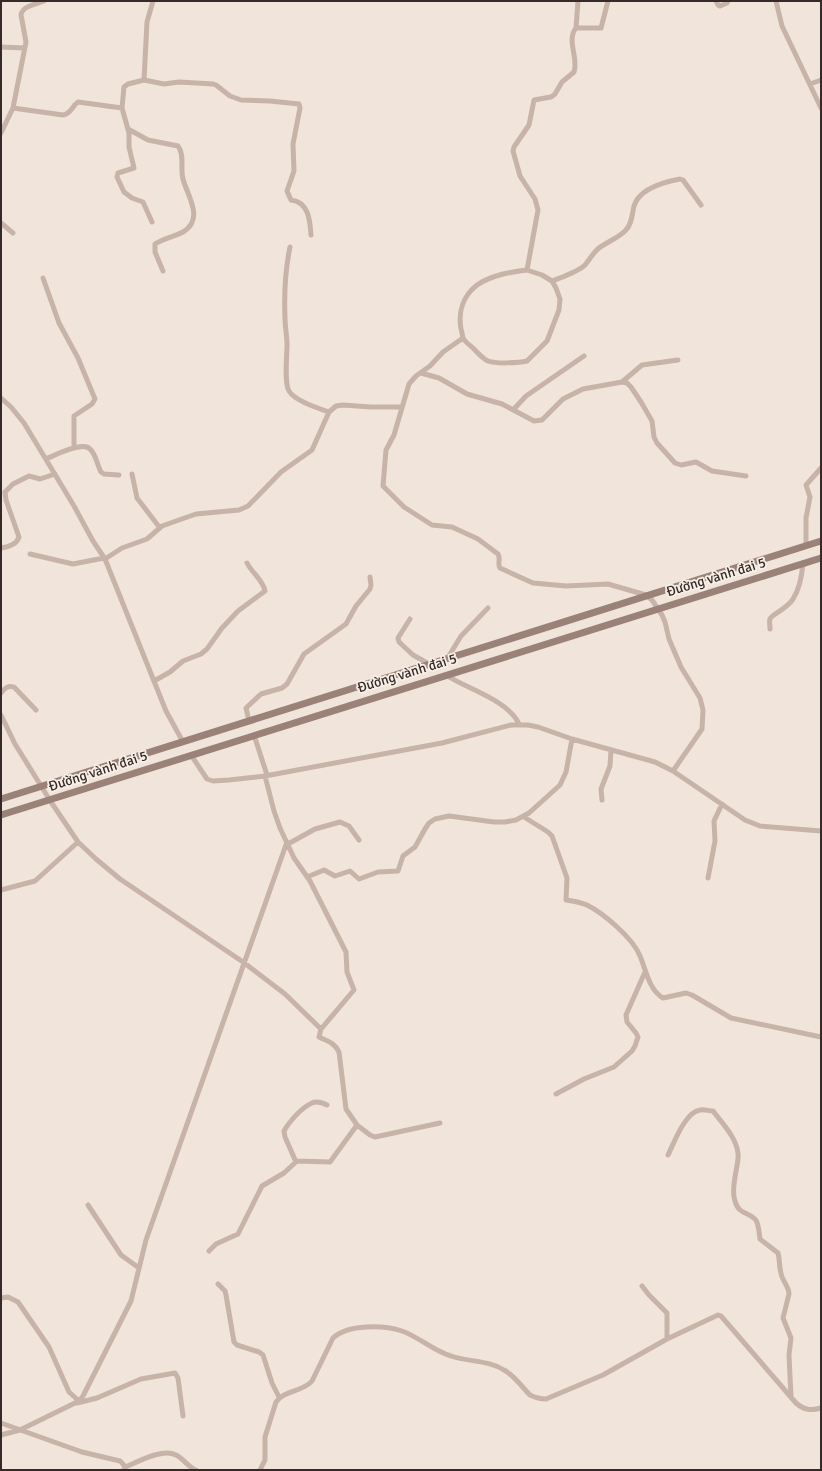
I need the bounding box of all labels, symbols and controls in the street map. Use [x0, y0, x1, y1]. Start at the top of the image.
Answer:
street label: Đường vành đai 5 [664, 554, 768, 600]
street label: Đường vành đai 5 [355, 650, 459, 696]
street label: Đường vành đai 5 [46, 747, 150, 795]

